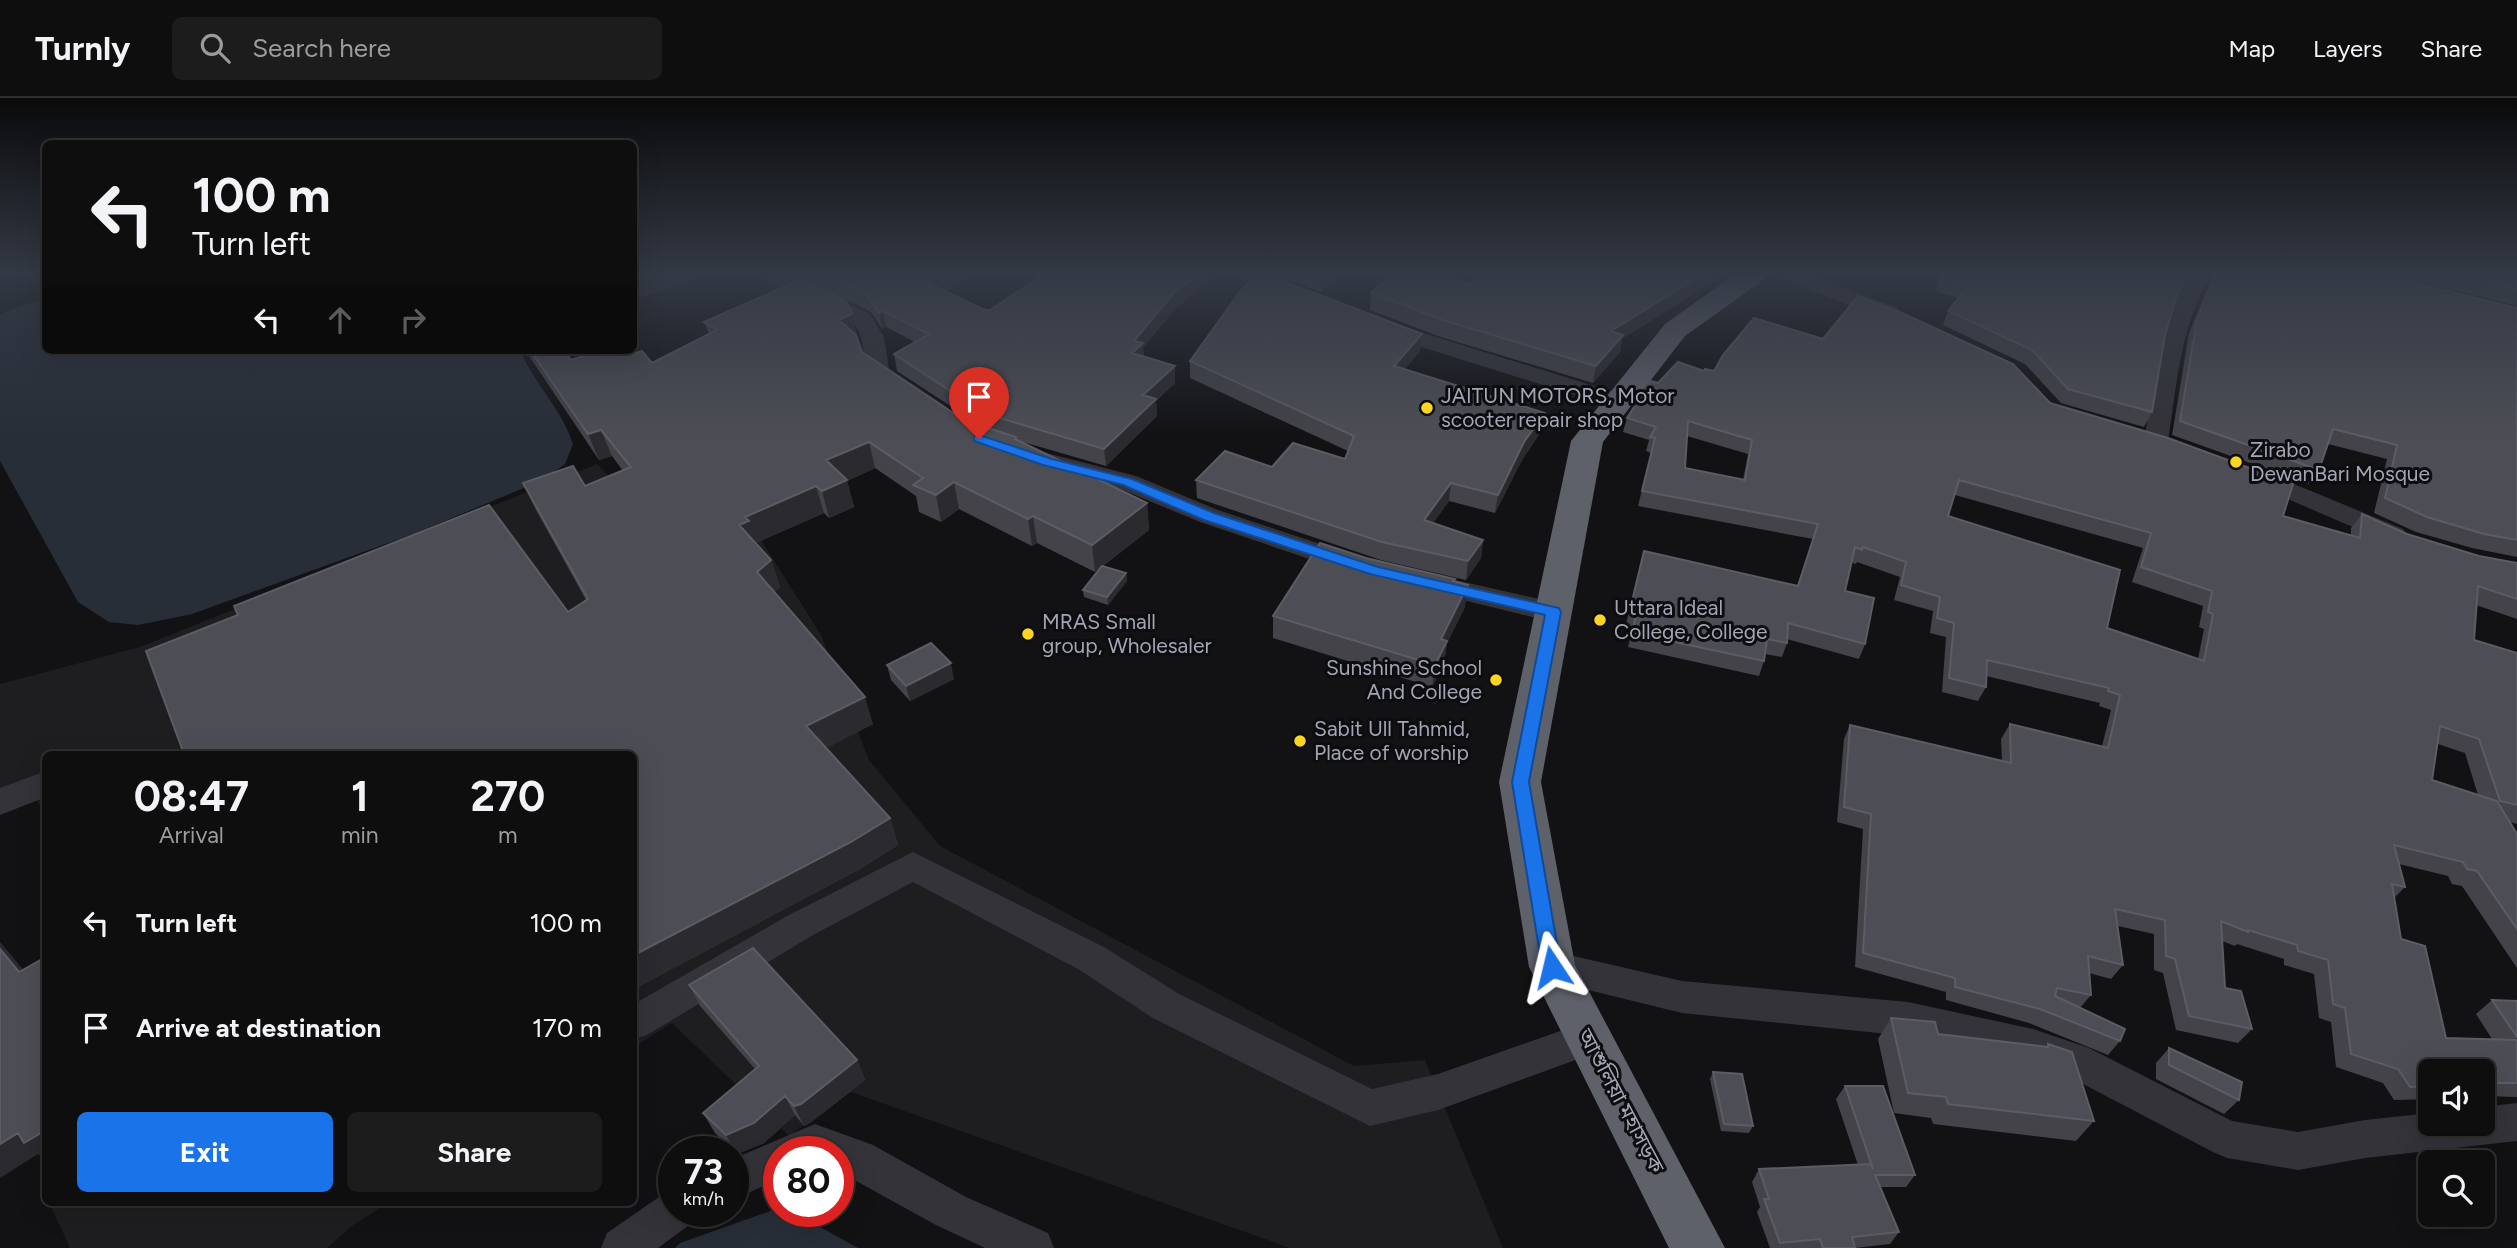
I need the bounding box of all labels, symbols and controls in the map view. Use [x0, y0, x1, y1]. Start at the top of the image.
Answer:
search box [172, 17, 662, 80]
text: Turnly [35, 29, 130, 68]
icon: search [196, 29, 234, 67]
text: Search here [252, 32, 391, 64]
text: Map [2228, 34, 2275, 63]
text: Layers [2313, 34, 2382, 63]
text: Share [2420, 34, 2482, 63]
text: 100 m [192, 165, 331, 224]
icon: left [77, 168, 168, 259]
text: Turn left [192, 225, 311, 263]
icon: left [248, 301, 286, 339]
icon: ahead [321, 301, 359, 339]
icon: right [394, 301, 432, 339]
pin [949, 367, 1009, 439]
icon: arrive [960, 378, 998, 416]
place label: JAITUN MOTORS, Motor scooter repair shop [1441, 383, 1674, 432]
marker: JAITUN MOTORS, Motor scooter repair shop [1419, 400, 1435, 416]
place label: Zirabo DewanBari Mosque [2250, 437, 2430, 486]
marker: Zirabo DewanBari Mosque [2228, 454, 2244, 470]
place label: Uttara Ideal College, College [1614, 595, 1768, 644]
place label: MRAS Small group, Wholesaler [1042, 609, 1212, 658]
marker: Uttara Ideal College, College [1592, 612, 1608, 628]
marker: MRAS Small group, Wholesaler [1020, 626, 1036, 642]
place label: Sunshine School And College [1326, 655, 1482, 704]
marker: Sunshine School And College [1488, 672, 1504, 688]
place label: Sabit Ull Tahmid, Place of worship [1314, 716, 1470, 765]
marker: Sabit Ull Tahmid, Place of worship [1292, 733, 1308, 749]
text: 08:47 [134, 771, 249, 822]
text: 1 [351, 771, 369, 822]
text: 270 [470, 771, 545, 822]
text: Arrival [159, 821, 224, 849]
text: min [341, 821, 379, 849]
text: m [498, 821, 518, 849]
icon: left [77, 904, 115, 942]
text: Turn left [136, 907, 237, 939]
text: 100 m [529, 907, 602, 939]
position arrow [1515, 930, 1589, 1004]
icon: arrive [77, 1009, 115, 1047]
text: Arrive at destination [136, 1012, 381, 1044]
text: 170 m [532, 1012, 602, 1044]
street label: আশুলিয়া মহাসড়ক [1572, 1023, 1670, 1178]
map controls [2418, 1059, 2495, 1227]
button: sound [2418, 1059, 2495, 1136]
button: Exit [77, 1112, 333, 1192]
button: Share [347, 1112, 602, 1192]
speed limit sign: 80 [763, 1136, 854, 1227]
button: search [2418, 1150, 2495, 1227]
text: 73 [684, 1151, 723, 1193]
text: km/h [683, 1188, 724, 1210]

